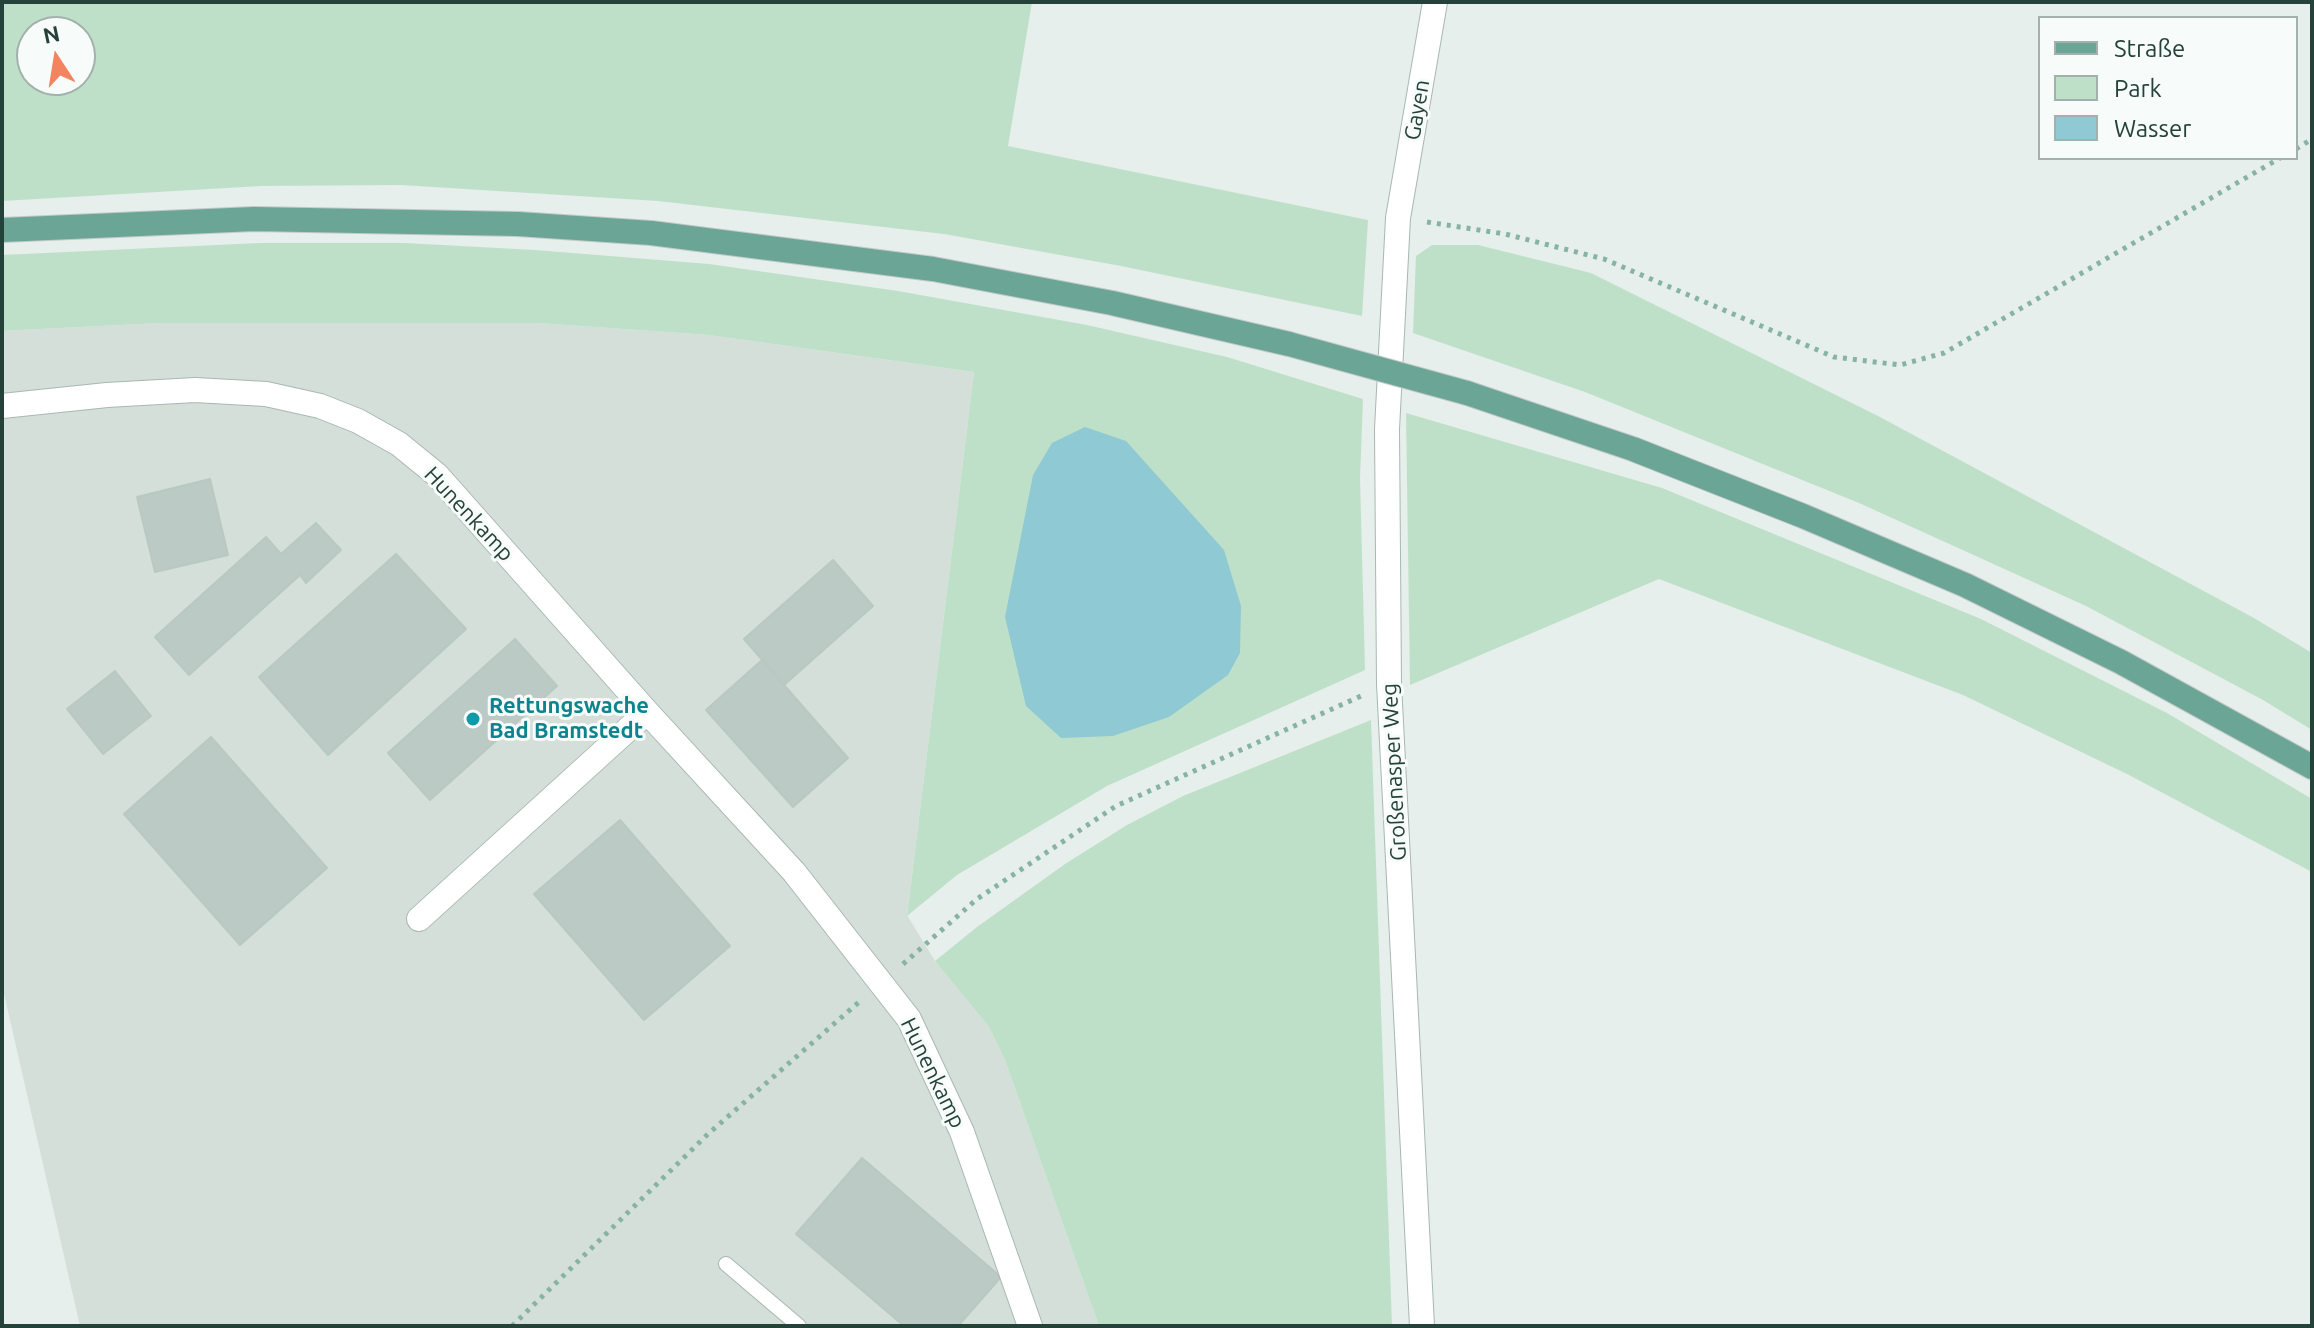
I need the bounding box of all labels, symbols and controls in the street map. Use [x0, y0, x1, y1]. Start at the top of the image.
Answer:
north arrow [16, 16, 96, 96]
legend [2038, 16, 2298, 160]
text: N [41, 20, 62, 48]
text: Straße [2114, 35, 2185, 62]
text: Park [2114, 75, 2162, 102]
street label: Gayen [1399, 78, 1435, 142]
text: Wasser [2114, 115, 2191, 142]
street label: Hunenkamp [419, 461, 519, 567]
street label: Großenasper Weg [1376, 683, 1412, 861]
place label: Rettungswache Bad Bramstedt [489, 693, 649, 744]
marker: Rettungswache Bad Bramstedt [464, 710, 482, 728]
street label: Hunenkamp [895, 1014, 971, 1132]

